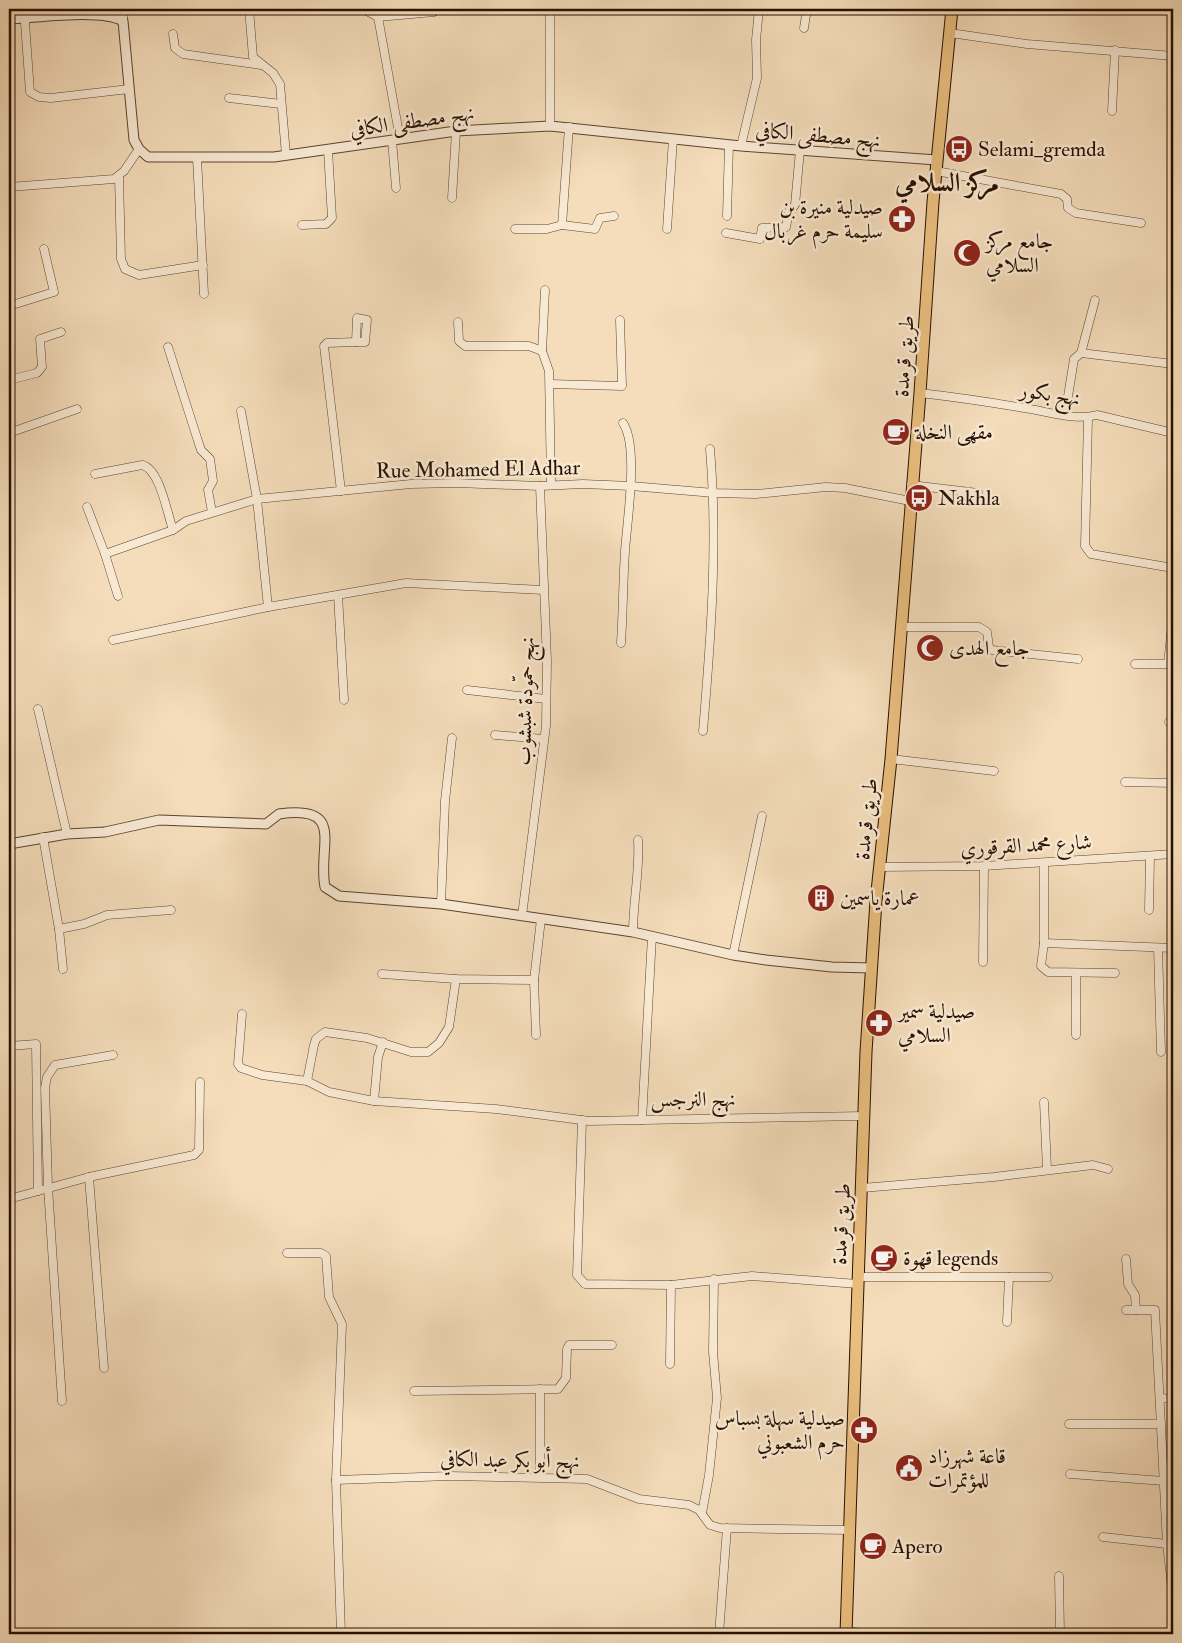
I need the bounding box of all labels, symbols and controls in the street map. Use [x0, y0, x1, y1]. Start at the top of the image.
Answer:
street label: نهج مصطفى الكافي [348, 99, 477, 149]
street label: نهج مصطفى الكافي [754, 117, 882, 159]
bus stop icon: Selami_gremda [944, 134, 974, 164]
place label: Selami_gremda [978, 136, 1106, 163]
district label: مركز السلامي [894, 167, 999, 204]
place label: صيدلية منيرة بن سليمة حرم غربال [764, 194, 883, 249]
pharmacy icon: صيدلية منيرة بن سليمة حرم غربال [887, 204, 917, 234]
place label: جامع مركز السلامي [984, 228, 1053, 282]
mosque icon: جامع مركز السلامي [952, 238, 982, 268]
street label: طريق قرمدة [888, 314, 921, 398]
street label: نهج بكور [1015, 376, 1082, 418]
cafe icon: مقهى النخلة [881, 417, 911, 447]
place label: مقهى النخلة [914, 419, 993, 446]
street label: Rue Mohamed El Adhar [376, 454, 581, 485]
bus stop icon: Nakhla [904, 483, 934, 513]
place label: Nakhla [938, 485, 1000, 512]
mosque icon: جامع الهدى [915, 633, 945, 663]
place label: جامع الهدى [949, 635, 1030, 667]
street label: نهج حمّودة شبشوب [508, 636, 546, 766]
street label: طريق قرمدة [849, 777, 884, 861]
street label: شارع محمد القرقوري [960, 829, 1093, 866]
building icon: عمارة ياسمين [806, 883, 836, 913]
place label: عمارة ياسمين [840, 885, 920, 912]
place label: صيدلية سمير السلامي [896, 998, 975, 1052]
pharmacy icon: صيدلية سمير السلامي [864, 1008, 894, 1038]
street label: نهج النرجس [650, 1086, 736, 1118]
street label: طريق قرمدة [826, 1182, 857, 1266]
cafe icon: قهوة legends [869, 1243, 899, 1273]
place label: قهوة legends [903, 1245, 998, 1272]
place label: صيدلية سهلة بسباس حرم الشعبوني [715, 1405, 845, 1460]
pharmacy icon: صيدلية سهلة بسباس حرم الشعبوني [849, 1415, 879, 1445]
place label: قاعة شهرزاد للمؤتمرات [928, 1443, 1006, 1494]
street label: نهج أبو بكر عبد الكافي [440, 1444, 580, 1480]
public building icon: قاعة شهرزاد للمؤتمرات [894, 1453, 924, 1483]
cafe icon: Apero [858, 1531, 888, 1561]
place label: Apero [891, 1533, 943, 1560]

